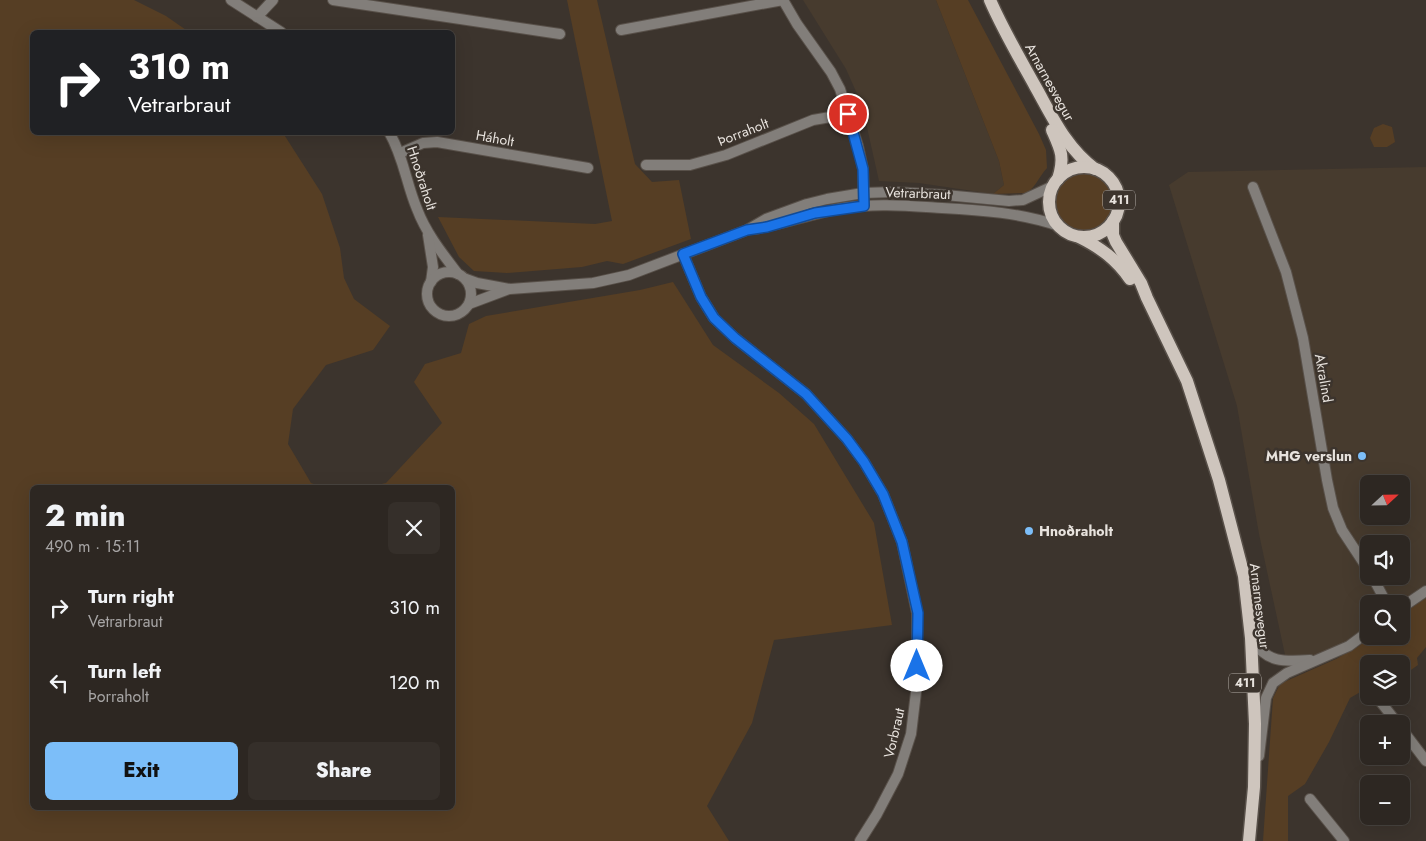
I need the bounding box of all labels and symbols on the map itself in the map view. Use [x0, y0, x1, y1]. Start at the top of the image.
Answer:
street label: Arnarnesvegur [1020, 39, 1080, 125]
pin [827, 93, 869, 135]
street label: Þorraholt [715, 113, 772, 151]
street label: Háholt [474, 125, 516, 151]
street label: Hnoðraholt [402, 143, 442, 213]
street label: Vetrarbraut [885, 182, 952, 204]
road number: 411 [1103, 190, 1135, 210]
street label: Akralind [1310, 352, 1338, 404]
place label: MHG verslun [1266, 446, 1352, 466]
marker: MHG verslun [1356, 450, 1368, 462]
north arrow [1360, 475, 1410, 525]
place label: Hnoðraholt [1039, 521, 1113, 541]
marker: Hnoðraholt [1023, 525, 1035, 537]
street label: Arnarnesvegur [1245, 562, 1275, 650]
position arrow [890, 639, 942, 691]
road number: 411 [1229, 674, 1261, 692]
street label: Vorbraut [879, 705, 910, 760]

